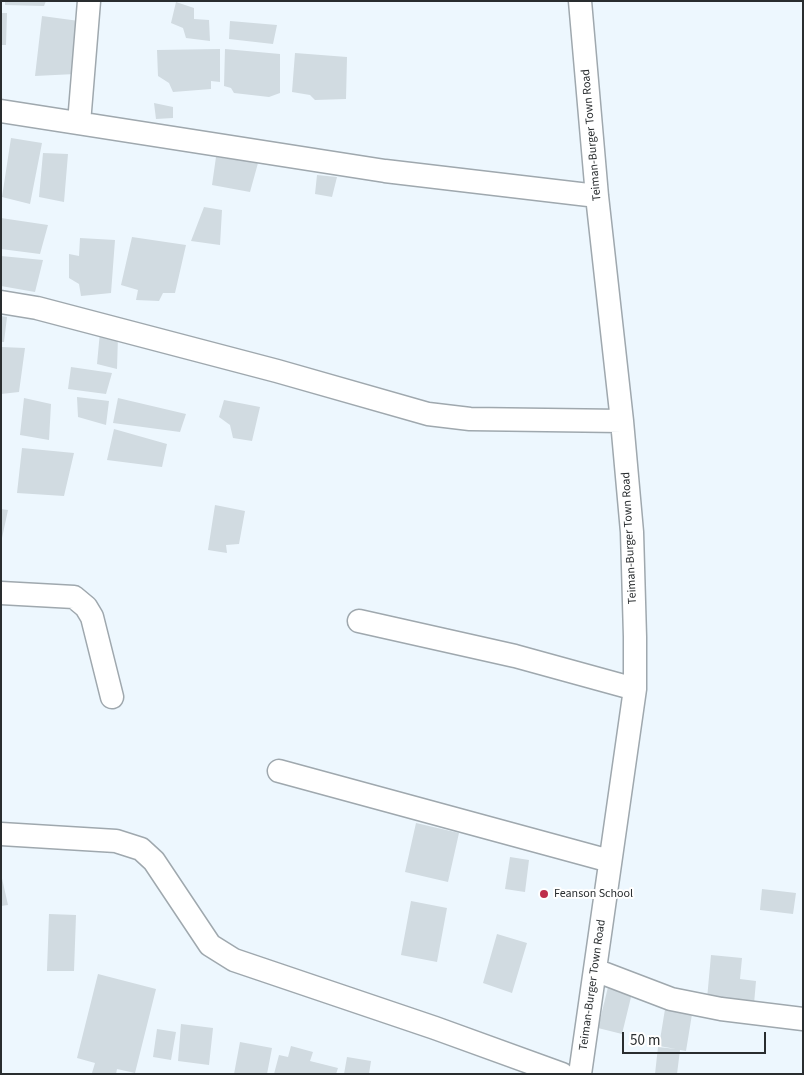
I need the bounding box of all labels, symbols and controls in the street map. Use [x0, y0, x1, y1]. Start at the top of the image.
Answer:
street label: Teiman-Burger Town Road [579, 68, 605, 202]
street label: Teiman-Burger Town Road [619, 472, 641, 604]
place label: Feanson School [554, 887, 633, 901]
marker: Feanson School [538, 888, 550, 900]
street label: Teiman-Burger Town Road [577, 918, 609, 1052]
scale bar [624, 1022, 768, 1054]
text: 50 m [630, 1030, 660, 1051]

